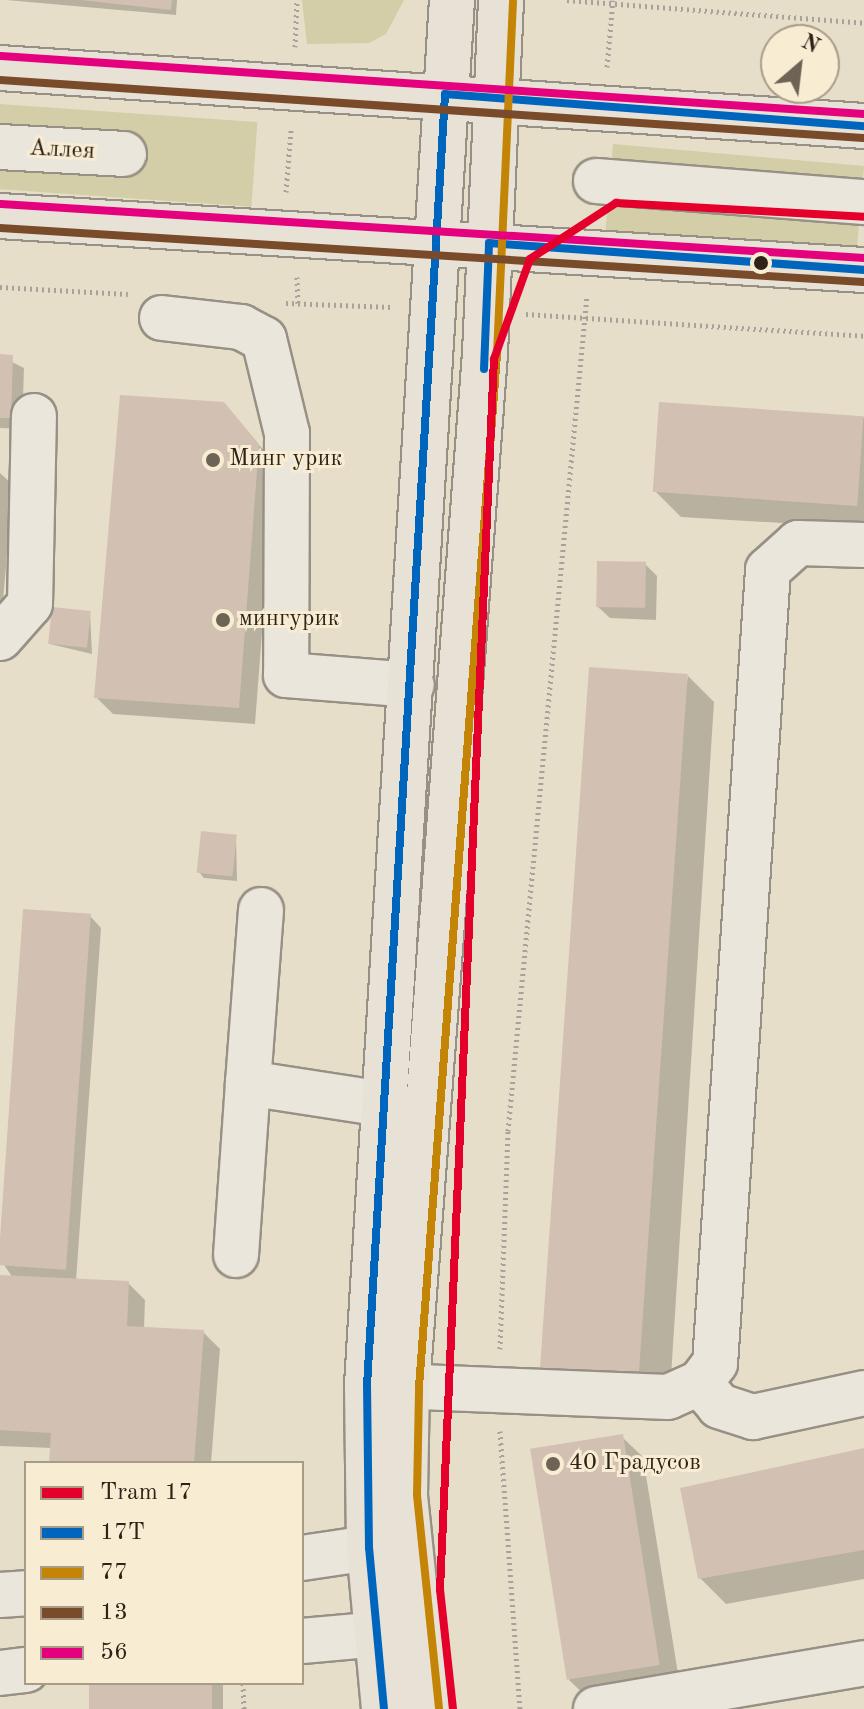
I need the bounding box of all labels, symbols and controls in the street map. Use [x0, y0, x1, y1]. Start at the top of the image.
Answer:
north arrow [760, 24, 840, 104]
text: N [798, 31, 823, 58]
street label: Аллея [28, 135, 96, 167]
unlabelled marker [753, 255, 769, 271]
place label: Минг урик [229, 446, 342, 474]
marker: Минг урик [204, 451, 222, 469]
place label: мингурик [239, 606, 339, 634]
marker: мингурик [214, 611, 232, 629]
place label: 40 Градусов [569, 1450, 701, 1478]
marker: 40 Градусов [544, 1455, 562, 1473]
legend [24, 1461, 304, 1685]
text: Tram 17 [100, 1481, 192, 1505]
text: 17T [100, 1521, 145, 1545]
text: 77 [100, 1561, 128, 1585]
text: 13 [100, 1601, 128, 1625]
text: 56 [100, 1641, 128, 1665]

